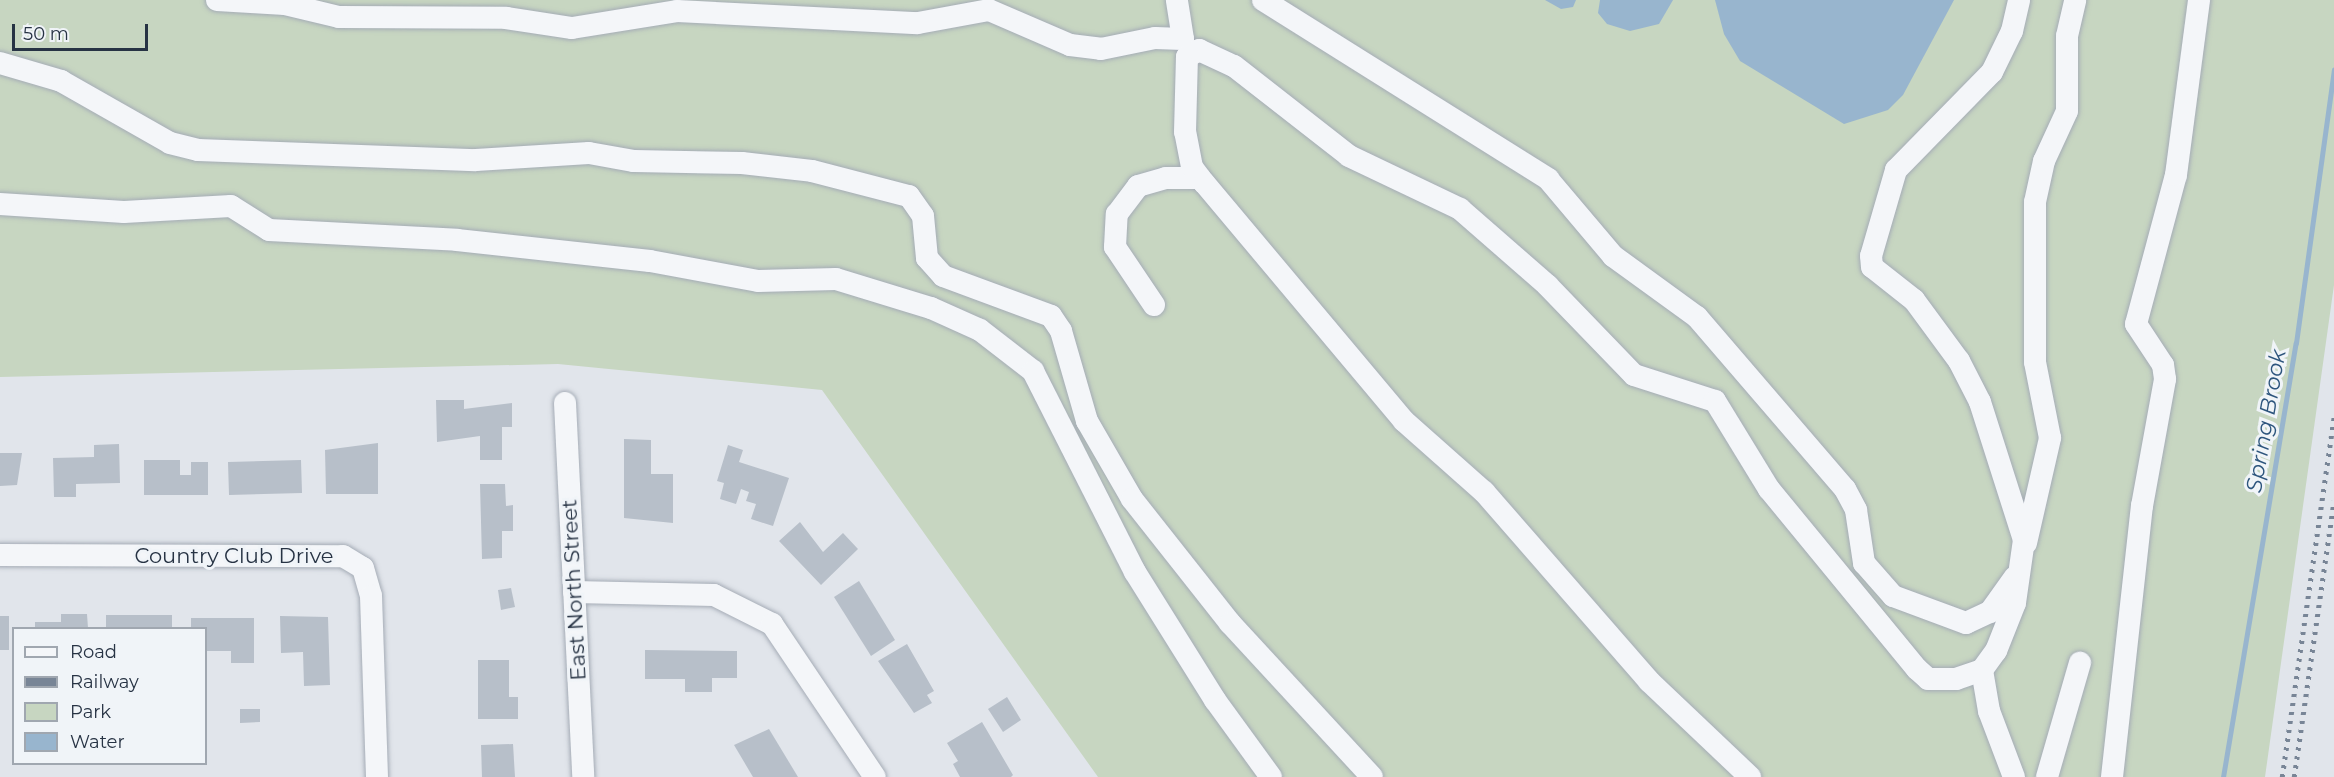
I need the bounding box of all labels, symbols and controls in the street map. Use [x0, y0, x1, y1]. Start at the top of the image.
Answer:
scale bar [15, 12, 152, 50]
text: 50 m [23, 23, 69, 45]
water label: Spring Brook [2240, 348, 2292, 494]
street label: East North Street [557, 499, 591, 681]
street label: Country Club Drive [135, 543, 333, 569]
legend [12, 627, 207, 765]
text: Road [70, 641, 117, 663]
text: Railway [70, 671, 139, 693]
text: Park [70, 701, 111, 723]
text: Water [70, 731, 125, 753]

